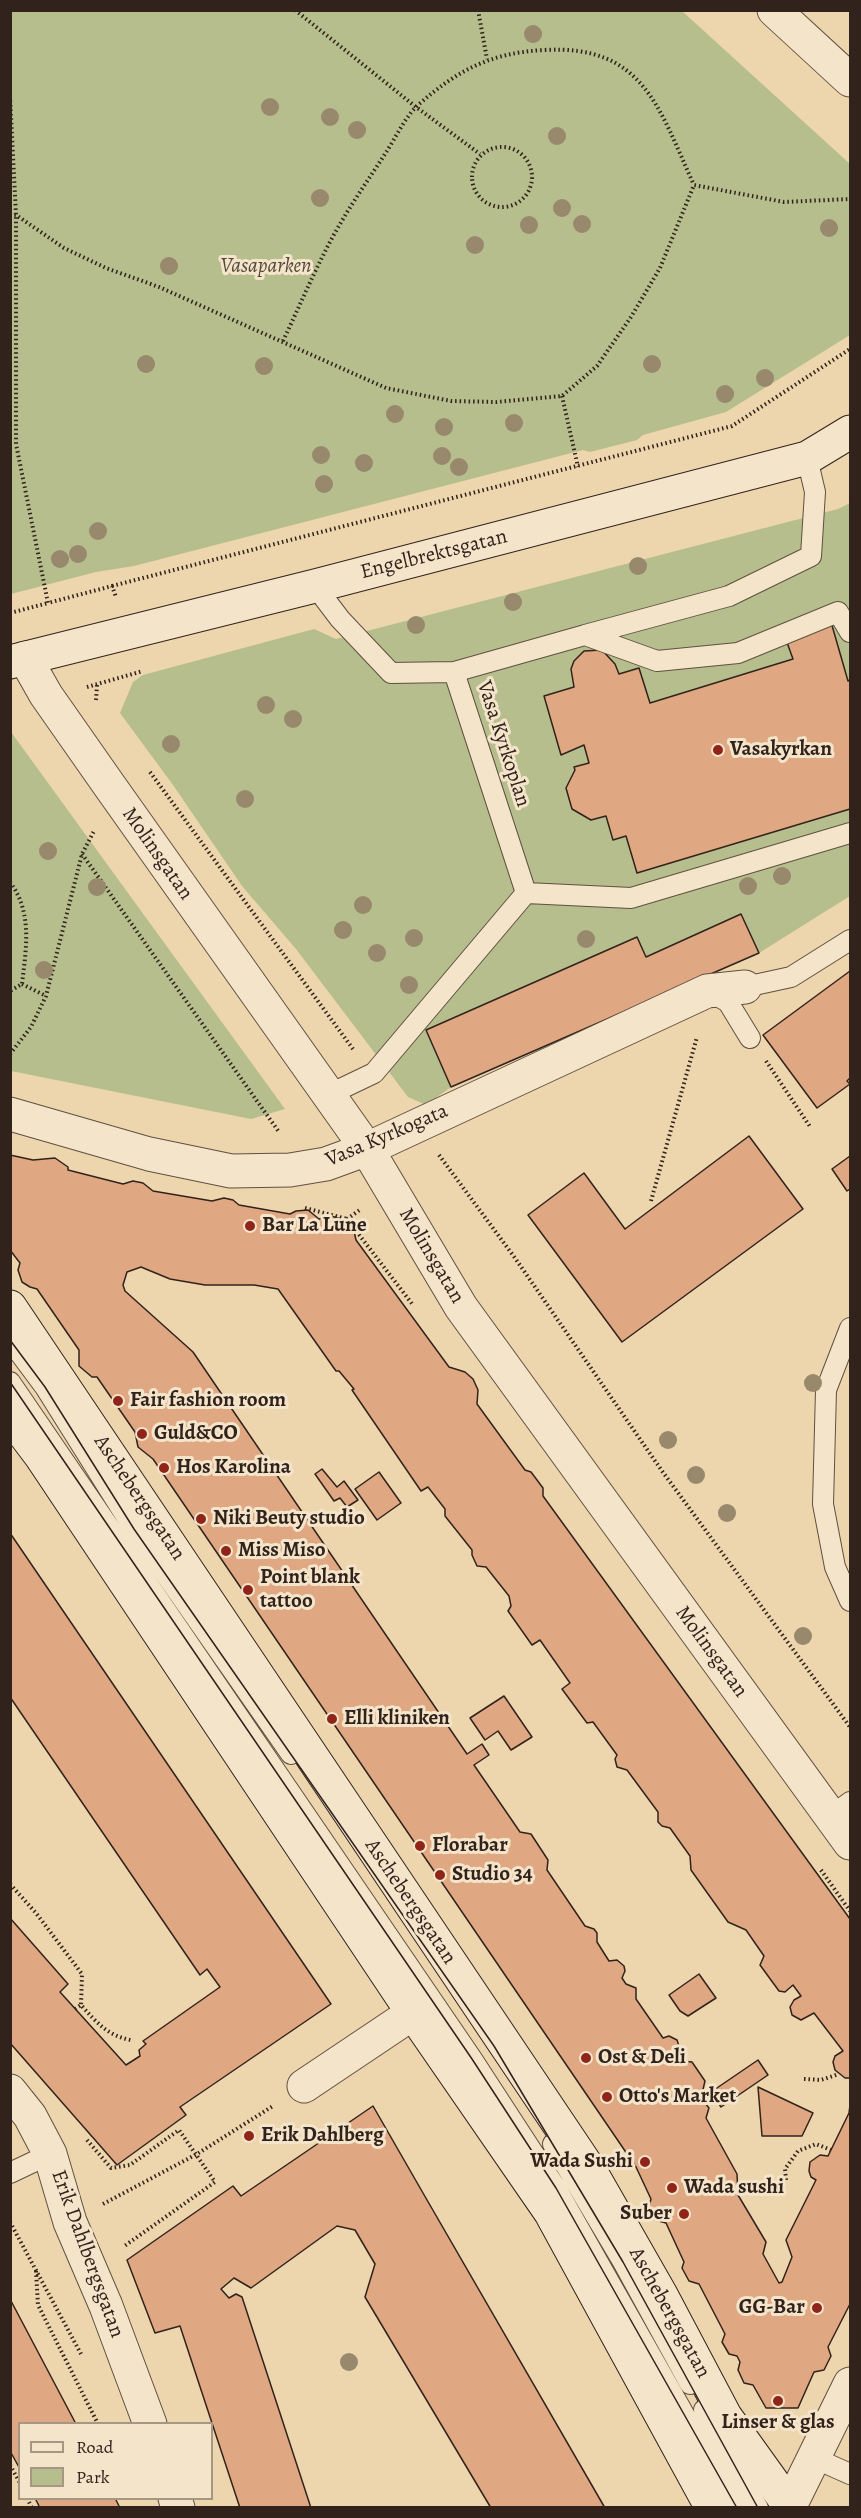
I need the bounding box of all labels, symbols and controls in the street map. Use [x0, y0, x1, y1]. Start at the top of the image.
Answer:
park label: Vasaparken [221, 254, 311, 280]
street label: Engelbrektsgatan [358, 525, 510, 585]
street label: Vasa Kyrkoplan [471, 678, 535, 810]
place label: Vasakyrkan [730, 737, 832, 763]
marker: Vasakyrkan [711, 743, 725, 757]
street label: Molinsgatan [116, 803, 198, 905]
street label: Vasa Kyrkogata [322, 1099, 452, 1173]
street label: Molinsgatan [393, 1204, 469, 1308]
place label: Bar La Lune [262, 1213, 367, 1239]
marker: Bar La Lune [243, 1219, 257, 1233]
place label: Fair fashion room [130, 1388, 286, 1414]
marker: Fair fashion room [111, 1394, 125, 1408]
place label: Guld&CO [154, 1421, 238, 1447]
marker: Guld&CO [135, 1427, 149, 1441]
street label: Aschebergsgatan [88, 1431, 190, 1565]
place label: Hos Karolina [176, 1455, 291, 1481]
marker: Hos Karolina [157, 1461, 171, 1475]
place label: Niki Beuty studio [213, 1506, 365, 1532]
marker: Niki Beuty studio [194, 1512, 208, 1526]
place label: Miss Miso [238, 1538, 326, 1564]
marker: Miss Miso [219, 1544, 233, 1558]
place label: Point blank tattoo [260, 1565, 360, 1615]
marker: Point blank tattoo [241, 1583, 255, 1597]
street label: Molinsgatan [669, 1601, 753, 1703]
place label: Elli kliniken [344, 1706, 450, 1732]
marker: Elli kliniken [325, 1712, 339, 1726]
place label: Florabar [432, 1833, 508, 1859]
street label: Aschebergsgatan [359, 1835, 461, 1969]
marker: Florabar [413, 1839, 427, 1853]
place label: Studio 34 [452, 1862, 533, 1888]
marker: Studio 34 [433, 1868, 447, 1882]
place label: Ost & Deli [598, 2045, 686, 2071]
marker: Ost & Deli [579, 2051, 593, 2065]
place label: Otto's Market [619, 2084, 736, 2110]
marker: Otto's Market [600, 2090, 614, 2104]
place label: Erik Dahlberg [261, 2123, 384, 2149]
marker: Erik Dahlberg [242, 2129, 256, 2143]
place label: Wada Sushi [530, 2149, 633, 2175]
marker: Wada Sushi [638, 2155, 652, 2169]
street label: Erik Dahlbergsgatan [45, 2167, 129, 2341]
place label: Wada sushi [684, 2175, 784, 2201]
marker: Wada sushi [665, 2181, 679, 2195]
place label: Suber [620, 2201, 672, 2227]
marker: Suber [677, 2207, 691, 2221]
street label: Aschebergsgatan [623, 2243, 715, 2383]
place label: GG-Bar [739, 2295, 805, 2321]
marker: GG-Bar [810, 2301, 824, 2315]
marker: Linser & glas [771, 2394, 785, 2408]
place label: Linser & glas [721, 2410, 835, 2436]
legend [18, 2422, 213, 2500]
text: Road [76, 2435, 113, 2459]
text: Park [76, 2465, 110, 2489]

